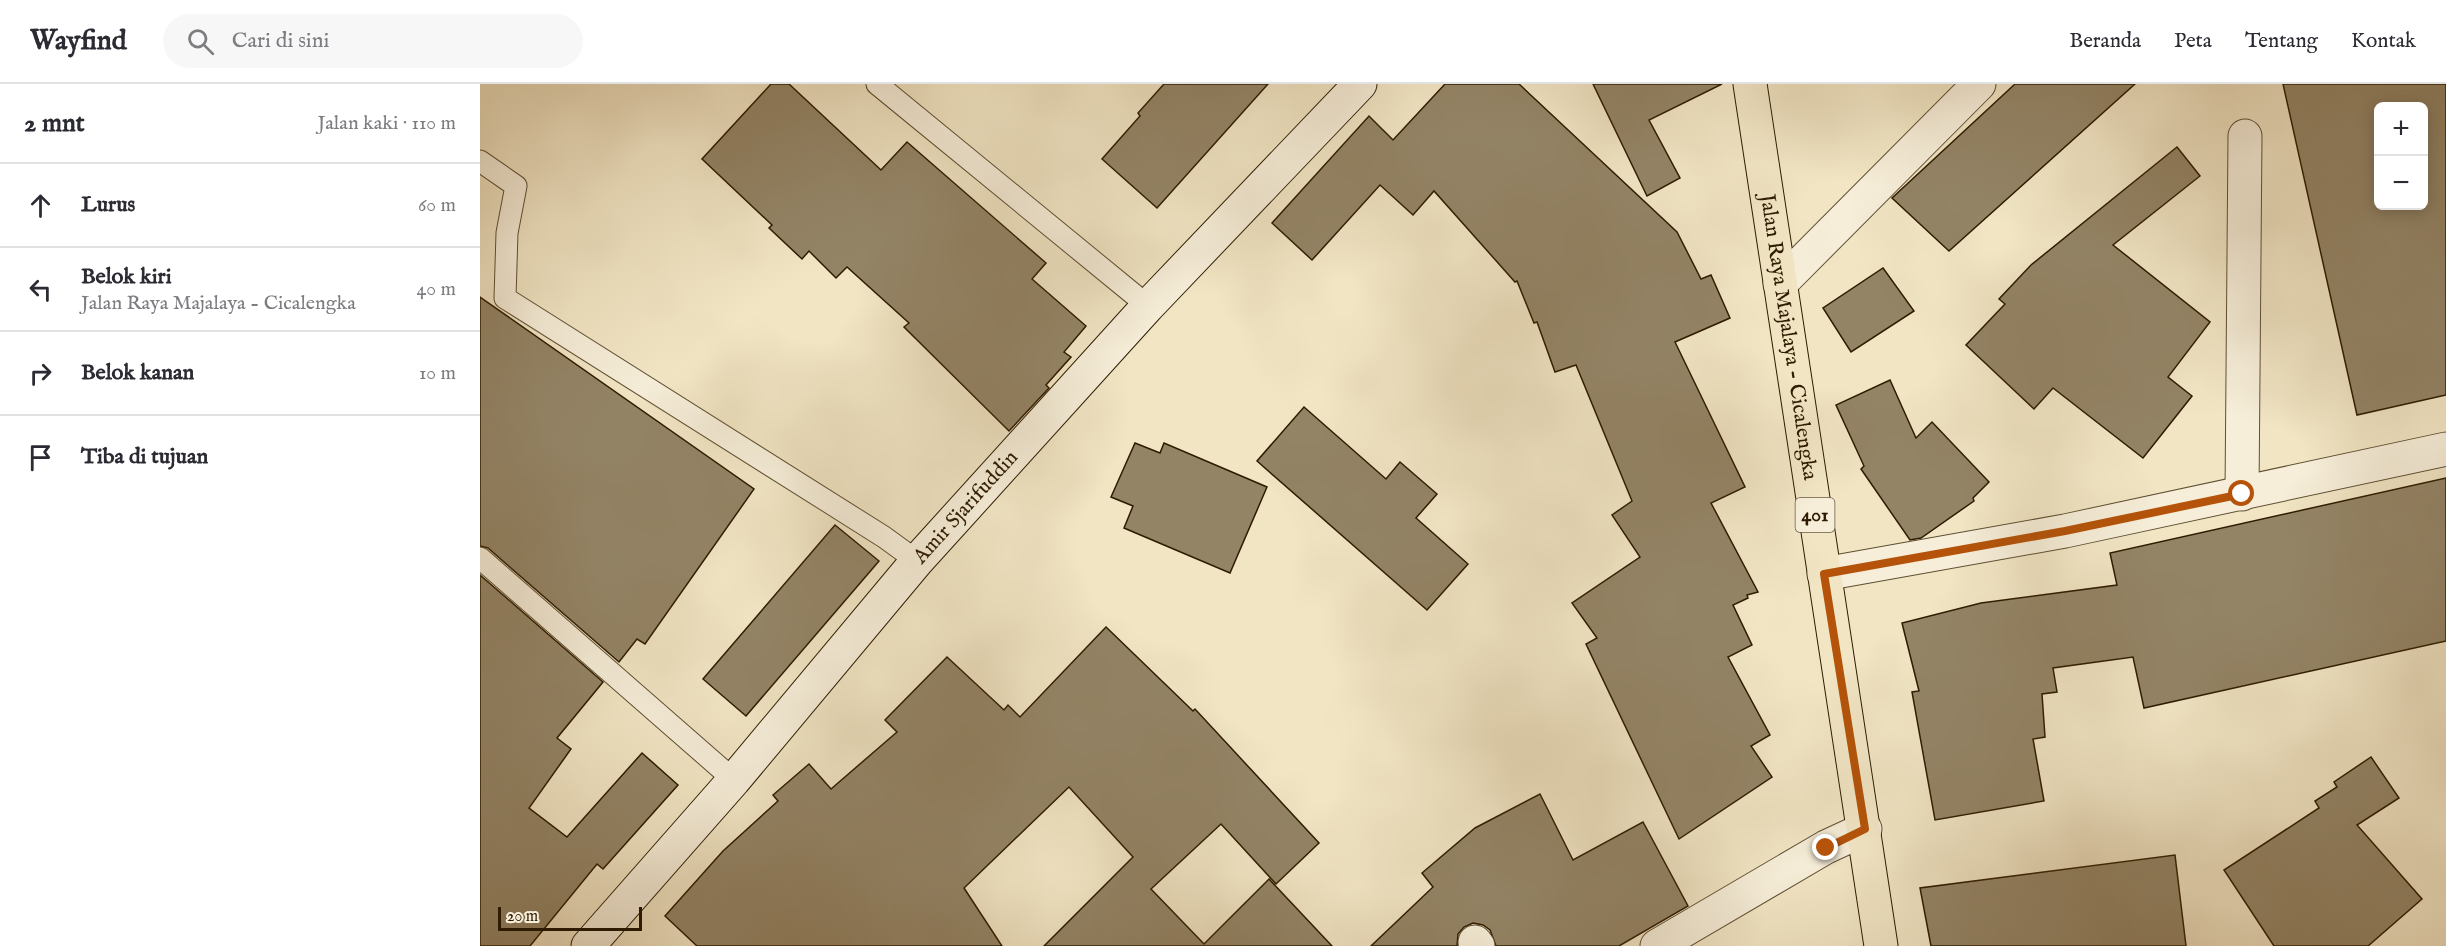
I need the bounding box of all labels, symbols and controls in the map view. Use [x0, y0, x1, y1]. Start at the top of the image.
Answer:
search box [163, 14, 583, 68]
text: Wayfind [30, 24, 127, 59]
icon: search [184, 25, 217, 58]
text: Cari di sini [232, 27, 329, 55]
text: Beranda [2069, 28, 2141, 55]
text: Peta [2174, 28, 2212, 55]
text: Tentang [2245, 28, 2318, 55]
text: Kontak [2351, 28, 2416, 55]
map controls [2374, 102, 2428, 210]
button: + [2374, 102, 2428, 156]
text: 2 mnt [24, 107, 85, 140]
text: Jalan kaki · 110 m [318, 111, 456, 136]
button: − [2374, 156, 2428, 210]
icon: ahead [24, 189, 57, 222]
street label: Jalan Raya Majalaya - Cicalengka [1753, 190, 1824, 483]
text: Lurus [81, 191, 135, 219]
text: 60 m [418, 193, 456, 218]
text: Belok kiri [81, 263, 172, 291]
icon: left [24, 273, 57, 306]
text: 40 m [417, 277, 456, 302]
text: Jalan Raya Majalaya - Cicalengka [81, 291, 356, 316]
icon: right [24, 357, 57, 390]
text: Belok kanan [81, 359, 194, 387]
text: 10 m [419, 361, 456, 386]
icon: arrive [24, 441, 57, 474]
text: Tiba di tujuan [81, 443, 208, 471]
street label: Amir Sjarifuddin [907, 445, 1024, 571]
route start [2228, 480, 2254, 506]
road number: 401 [1796, 498, 1834, 532]
route end [1812, 834, 1838, 860]
scale bar [498, 904, 642, 932]
text: 20 m [507, 907, 538, 927]

